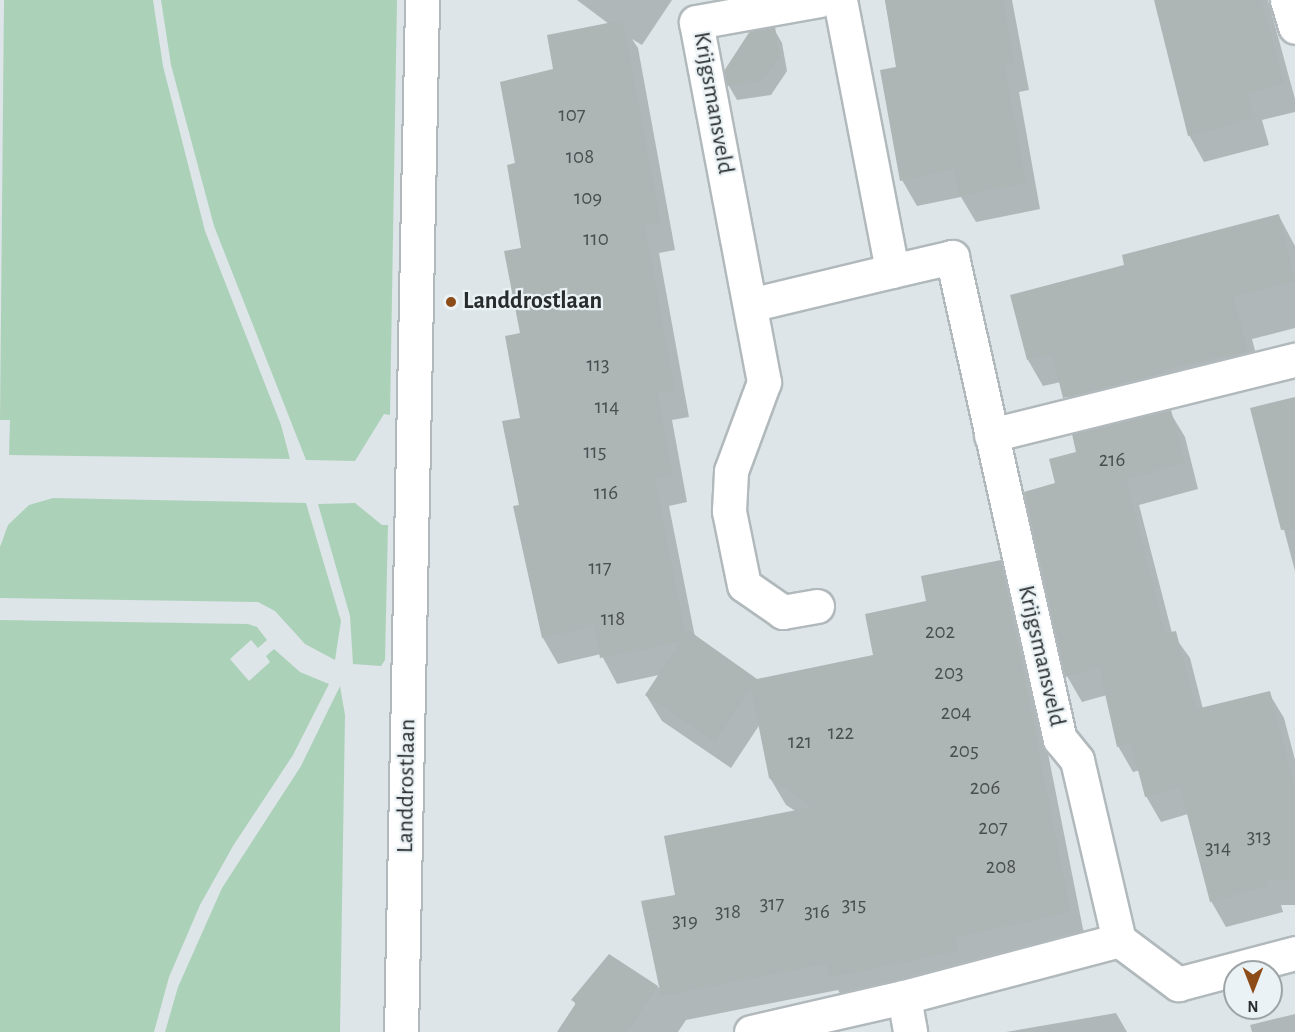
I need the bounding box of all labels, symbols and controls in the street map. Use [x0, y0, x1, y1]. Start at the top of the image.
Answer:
street label: Krijgsmansveld [686, 30, 740, 176]
house number: 107 [558, 102, 586, 128]
house number: 108 [566, 144, 594, 170]
house number: 109 [574, 185, 602, 211]
house number: 110 [583, 226, 609, 252]
place label: Landdrostlaan [463, 288, 602, 316]
marker: Landdrostlaan [444, 295, 458, 309]
house number: 113 [586, 352, 610, 378]
house number: 114 [595, 394, 619, 420]
house number: 115 [583, 439, 607, 465]
house number: 216 [1099, 447, 1125, 473]
house number: 116 [594, 480, 618, 506]
house number: 117 [588, 555, 612, 581]
street label: Krijgsmansveld [1011, 583, 1071, 729]
house number: 118 [601, 606, 625, 632]
house number: 202 [925, 619, 955, 645]
house number: 203 [934, 660, 964, 686]
house number: 204 [941, 700, 971, 726]
street label: Landdrostlaan [391, 719, 423, 853]
house number: 122 [828, 720, 854, 746]
house number: 121 [788, 729, 812, 755]
house number: 205 [949, 738, 979, 764]
house number: 206 [970, 775, 1000, 801]
house number: 207 [978, 815, 1008, 841]
house number: 313 [1247, 824, 1271, 850]
house number: 314 [1205, 835, 1231, 861]
house number: 208 [986, 854, 1016, 880]
house number: 317 [760, 891, 784, 917]
house number: 315 [842, 892, 866, 918]
house number: 318 [715, 899, 741, 925]
house number: 316 [804, 899, 830, 925]
house number: 319 [672, 908, 698, 934]
north arrow [1223, 960, 1283, 1020]
text: N [1247, 998, 1259, 1014]

